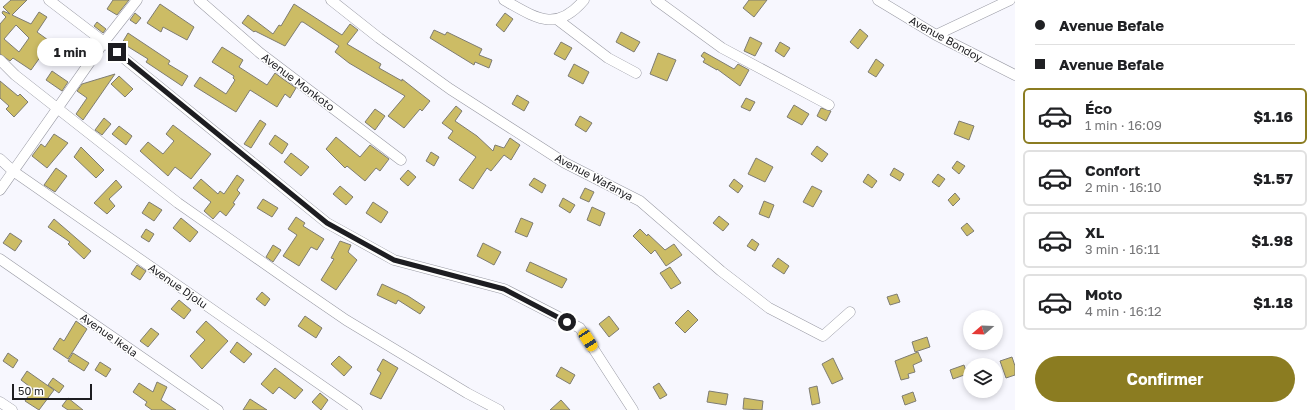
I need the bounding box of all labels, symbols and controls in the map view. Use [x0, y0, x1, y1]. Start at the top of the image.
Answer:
street label: Avenue Bondoy [907, 13, 985, 64]
text: Avenue Befale [1059, 16, 1164, 34]
callout: 1 min [37, 38, 103, 66]
route end [108, 43, 126, 61]
text: 1 min [54, 44, 86, 60]
street label: Avenue Monkoto [259, 50, 338, 114]
text: Avenue Befale [1059, 55, 1164, 73]
icon: car [1037, 98, 1073, 134]
text: Éco [1085, 99, 1112, 117]
text: $1.16 [1253, 107, 1293, 125]
text: 1 min · 16:09 [1085, 117, 1162, 133]
street label: Avenue Wafanya [553, 151, 635, 203]
icon: car [1037, 160, 1073, 196]
text: Confort [1085, 161, 1140, 179]
text: $1.57 [1253, 169, 1293, 187]
text: 2 min · 16:10 [1085, 179, 1162, 195]
icon: car [1037, 222, 1073, 258]
text: XL [1085, 223, 1104, 241]
text: $1.98 [1251, 231, 1293, 249]
text: 3 min · 16:11 [1085, 241, 1160, 257]
street label: Avenue Djolu [146, 260, 210, 311]
icon: car [1037, 284, 1073, 320]
text: Moto [1085, 285, 1122, 303]
text: $1.18 [1253, 293, 1293, 311]
text: 4 min · 16:12 [1085, 303, 1161, 319]
street label: Avenue Ikela [78, 310, 141, 359]
north arrow [963, 310, 1003, 350]
map controls [963, 310, 1003, 398]
route start [558, 313, 576, 331]
car [576, 327, 600, 353]
button: Confirmer [1035, 356, 1295, 402]
button: layers [963, 358, 1003, 398]
scale bar [12, 382, 92, 401]
text: 50 m [18, 384, 44, 397]

